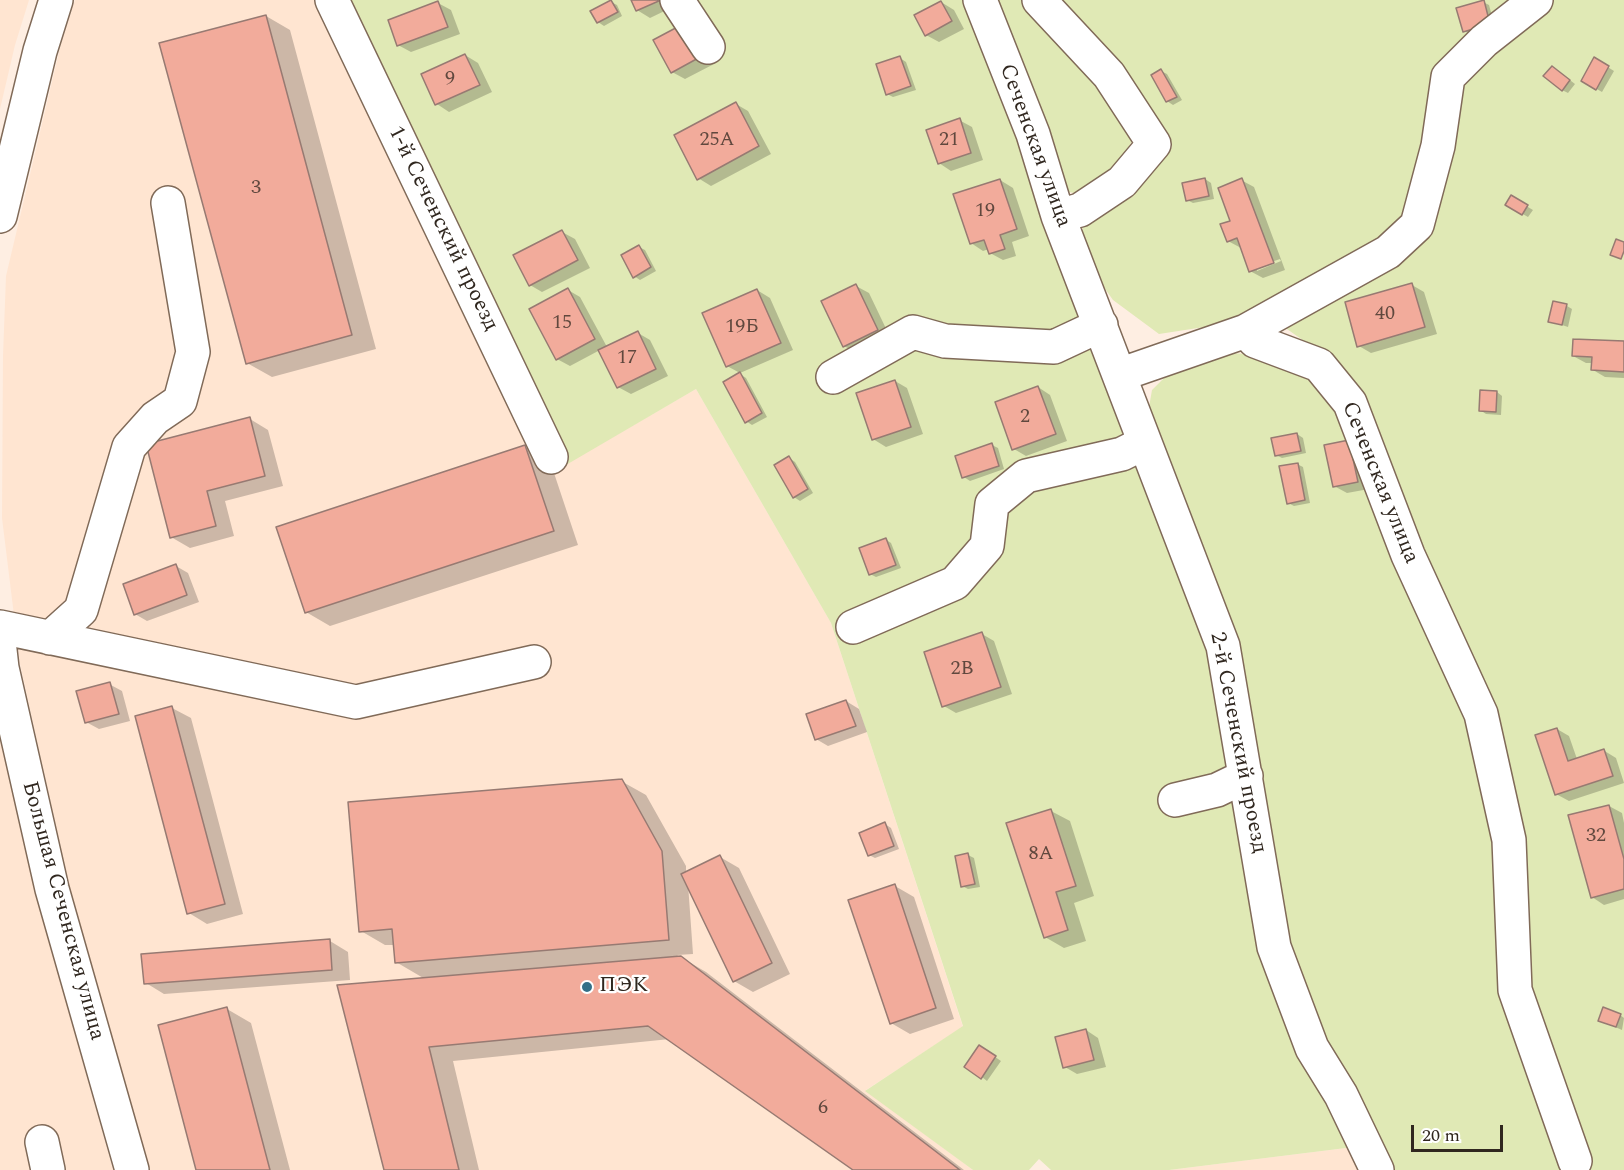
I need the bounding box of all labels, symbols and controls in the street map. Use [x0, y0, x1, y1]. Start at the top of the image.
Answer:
street label: Сеченская улица [992, 61, 1076, 231]
house number: 9 [445, 68, 455, 92]
street label: 1-й Сеченский проезд [381, 122, 503, 336]
house number: 25А [700, 129, 734, 153]
house number: 21 [939, 129, 959, 153]
house number: 3 [251, 177, 261, 201]
house number: 19 [975, 200, 995, 224]
house number: 40 [1375, 303, 1395, 327]
house number: 15 [552, 312, 572, 336]
house number: 19Б [725, 316, 759, 340]
house number: 17 [617, 347, 637, 371]
street label: Сеченская улица [1335, 398, 1423, 568]
house number: 2 [1020, 406, 1030, 430]
street label: 2-й Сеченский проезд [1203, 630, 1271, 856]
house number: 2В [950, 658, 974, 682]
street label: Большая Сеченская улица [15, 779, 109, 1043]
house number: 32 [1586, 825, 1606, 849]
house number: 8А [1029, 843, 1053, 867]
place label: ПЭК [599, 974, 648, 1000]
marker: ПЭК [580, 980, 594, 994]
house number: 6 [818, 1097, 828, 1121]
scale bar [1414, 1113, 1506, 1151]
text: 20 m [1422, 1122, 1460, 1149]

